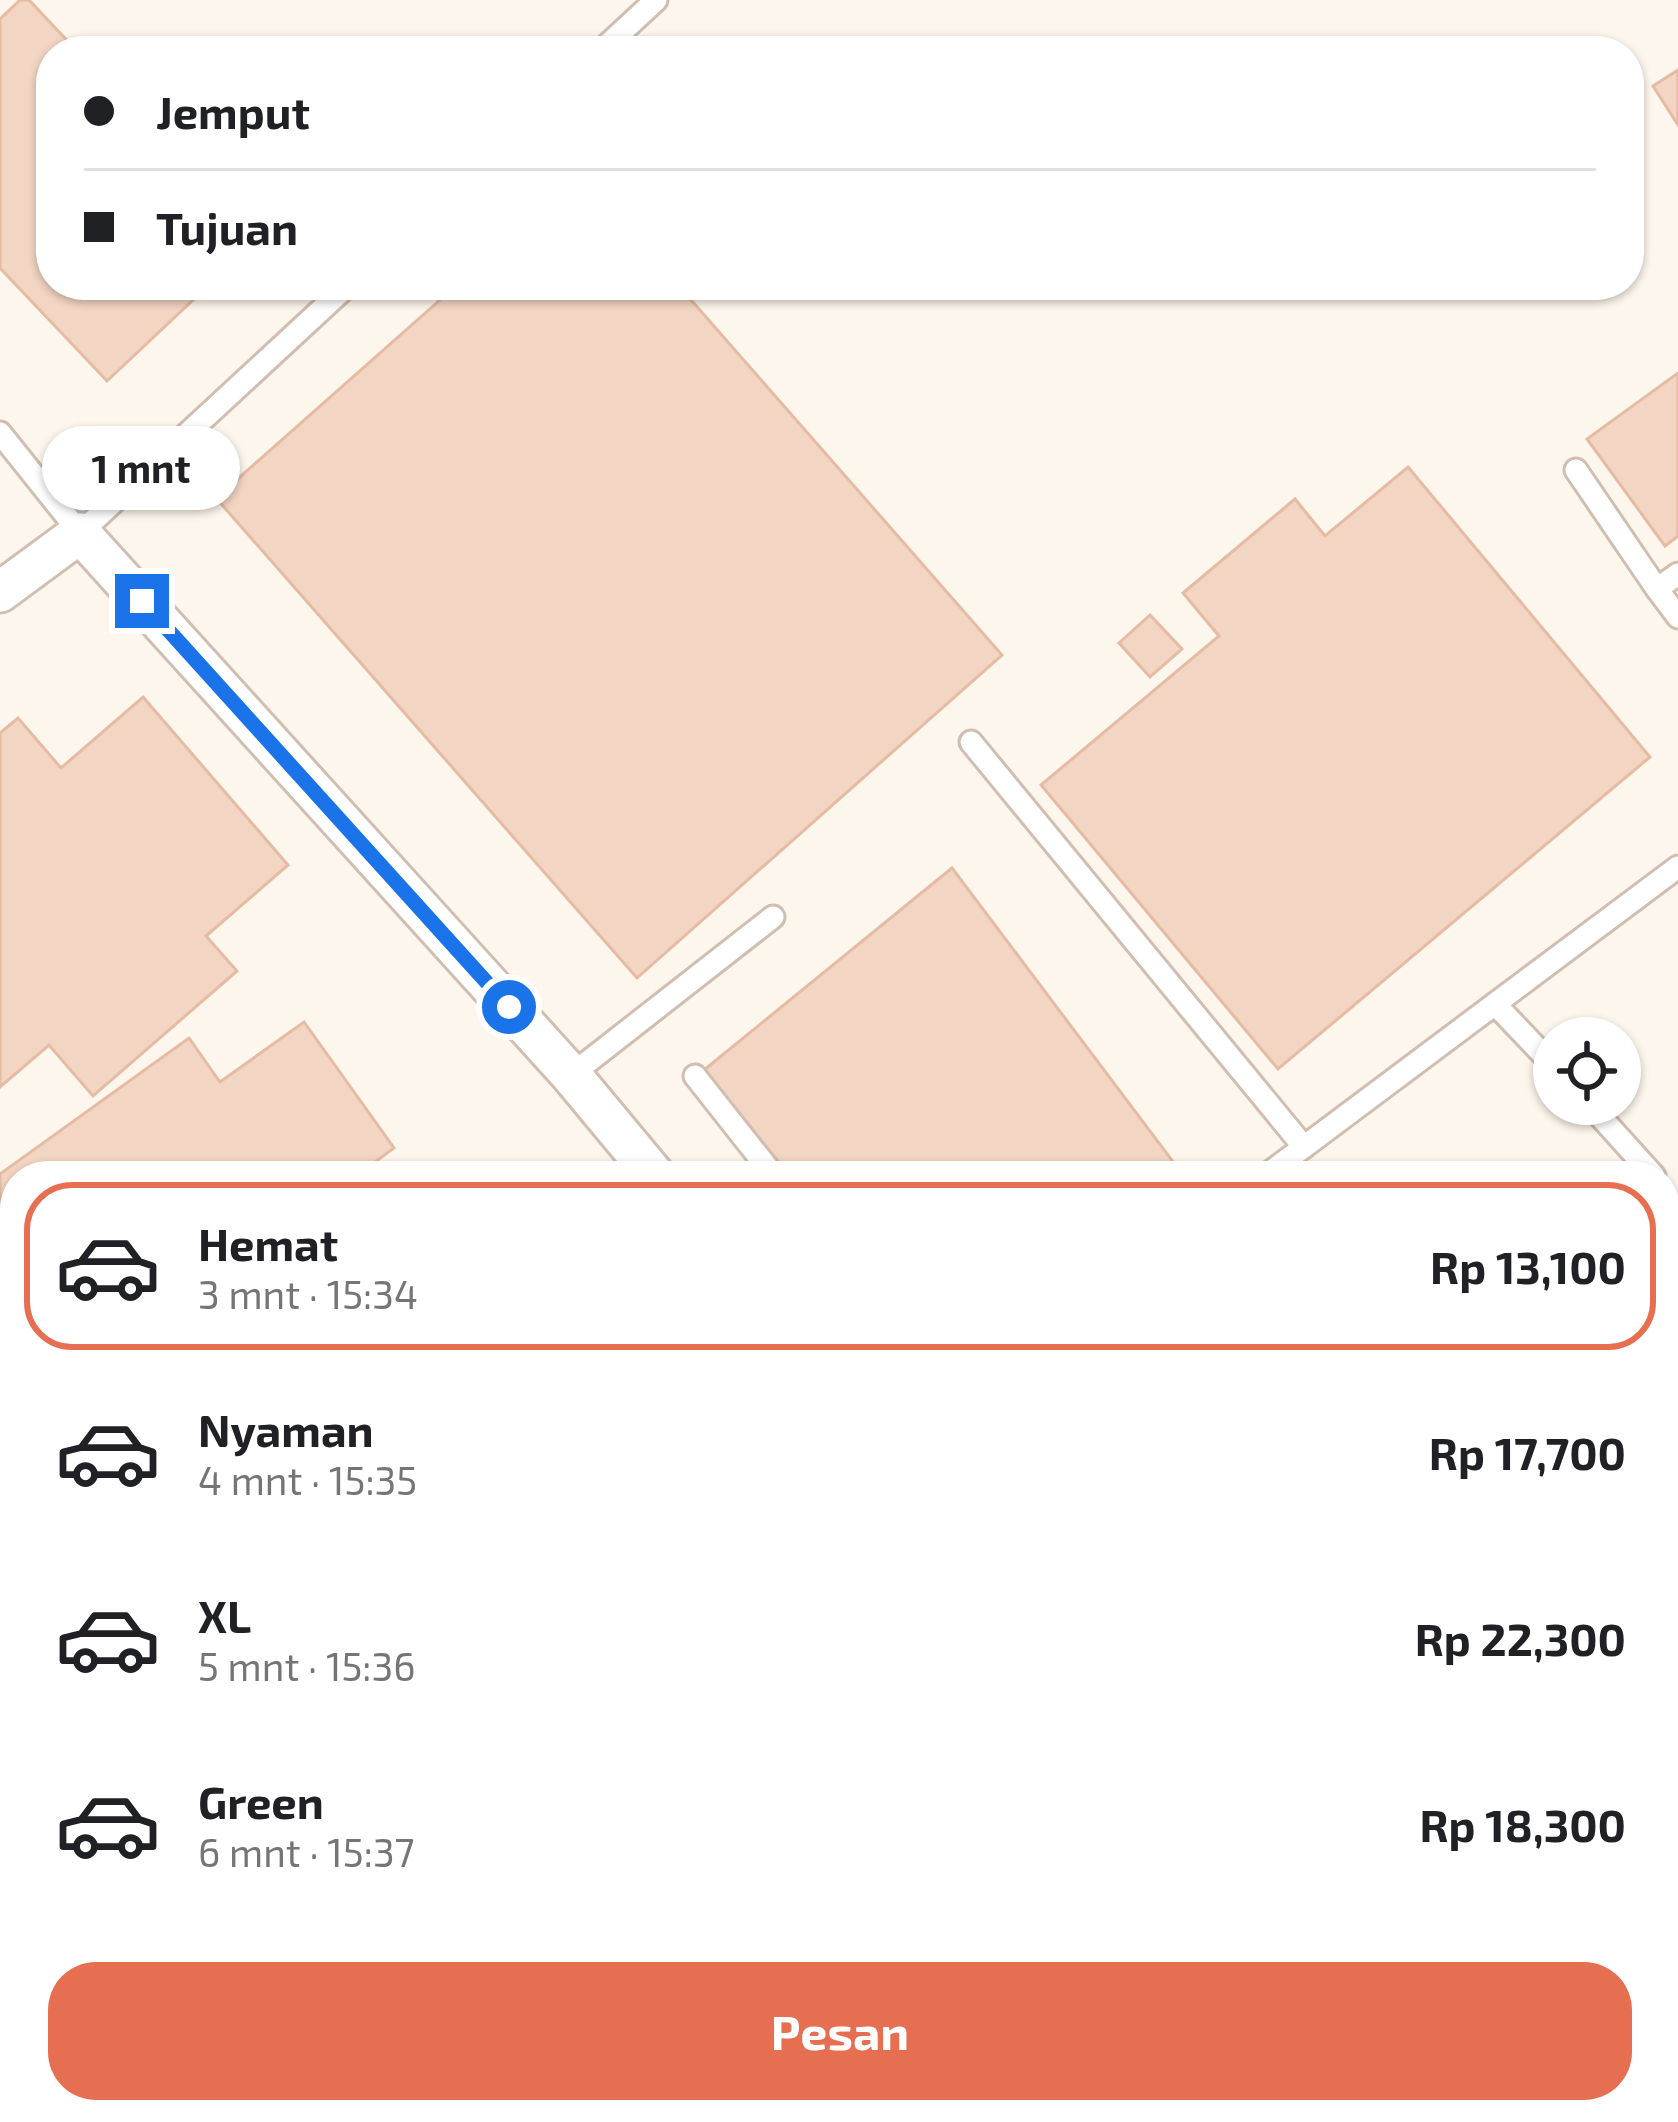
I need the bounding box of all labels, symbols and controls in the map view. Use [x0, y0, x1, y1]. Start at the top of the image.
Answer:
text: Jemput [156, 84, 310, 138]
text: Tujuan [156, 200, 298, 254]
callout: 1 mnt [43, 427, 241, 511]
text: 1 mnt [91, 444, 191, 491]
route end [115, 574, 169, 628]
route start [482, 980, 536, 1034]
map controls [1533, 1017, 1641, 1125]
button: locate [1533, 1017, 1641, 1125]
icon: car [54, 1212, 162, 1320]
text: Hemat [198, 1216, 338, 1270]
text: Rp 13,100 [1430, 1239, 1626, 1293]
text: 3 mnt · 15:34 [198, 1270, 418, 1317]
icon: car [54, 1398, 162, 1506]
text: Nyaman [198, 1402, 374, 1456]
text: Rp 17,700 [1429, 1425, 1626, 1479]
text: 4 mnt · 15:35 [198, 1456, 417, 1503]
icon: car [54, 1584, 162, 1692]
text: XL [198, 1588, 251, 1642]
text: Rp 22,300 [1415, 1611, 1626, 1665]
text: 5 mnt · 15:36 [198, 1642, 416, 1689]
icon: car [54, 1770, 162, 1878]
text: Green [198, 1774, 324, 1828]
text: Rp 18,300 [1419, 1797, 1626, 1851]
text: 6 mnt · 15:37 [198, 1828, 415, 1875]
button: Pesan [48, 1962, 1632, 2100]

